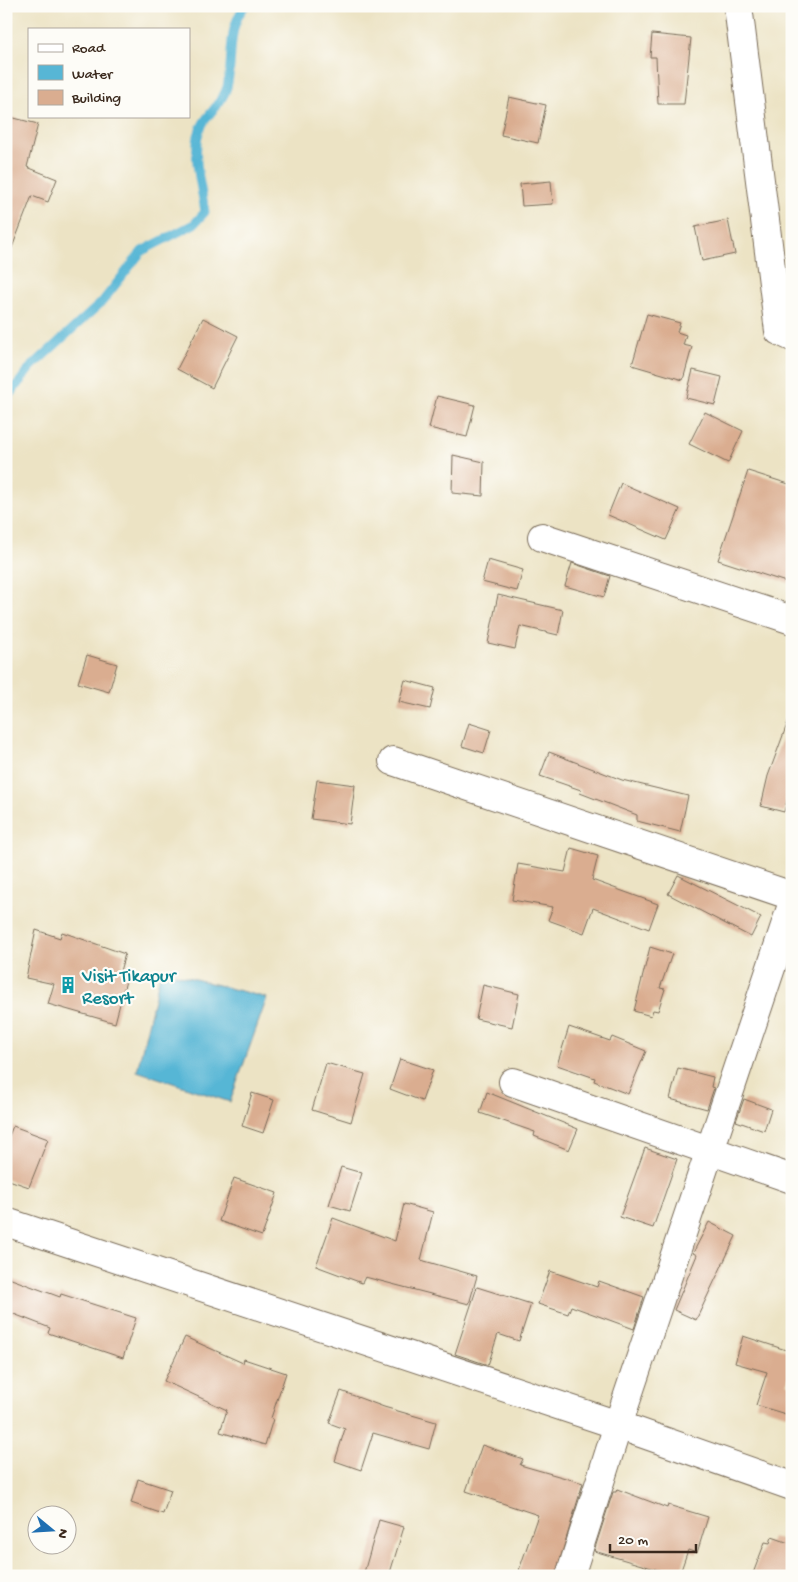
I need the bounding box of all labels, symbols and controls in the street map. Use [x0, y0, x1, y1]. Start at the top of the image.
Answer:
legend [28, 28, 190, 118]
text: Road [72, 40, 106, 58]
text: Water [72, 66, 114, 84]
text: Building [71, 90, 121, 108]
place label: Visit Tikapur Resort [81, 966, 178, 1011]
building icon: Visit Tikapur Resort [58, 975, 78, 995]
north arrow [28, 1504, 78, 1554]
scale bar [610, 1522, 697, 1554]
text: N [52, 1526, 71, 1540]
text: 20 m [618, 1532, 648, 1550]

